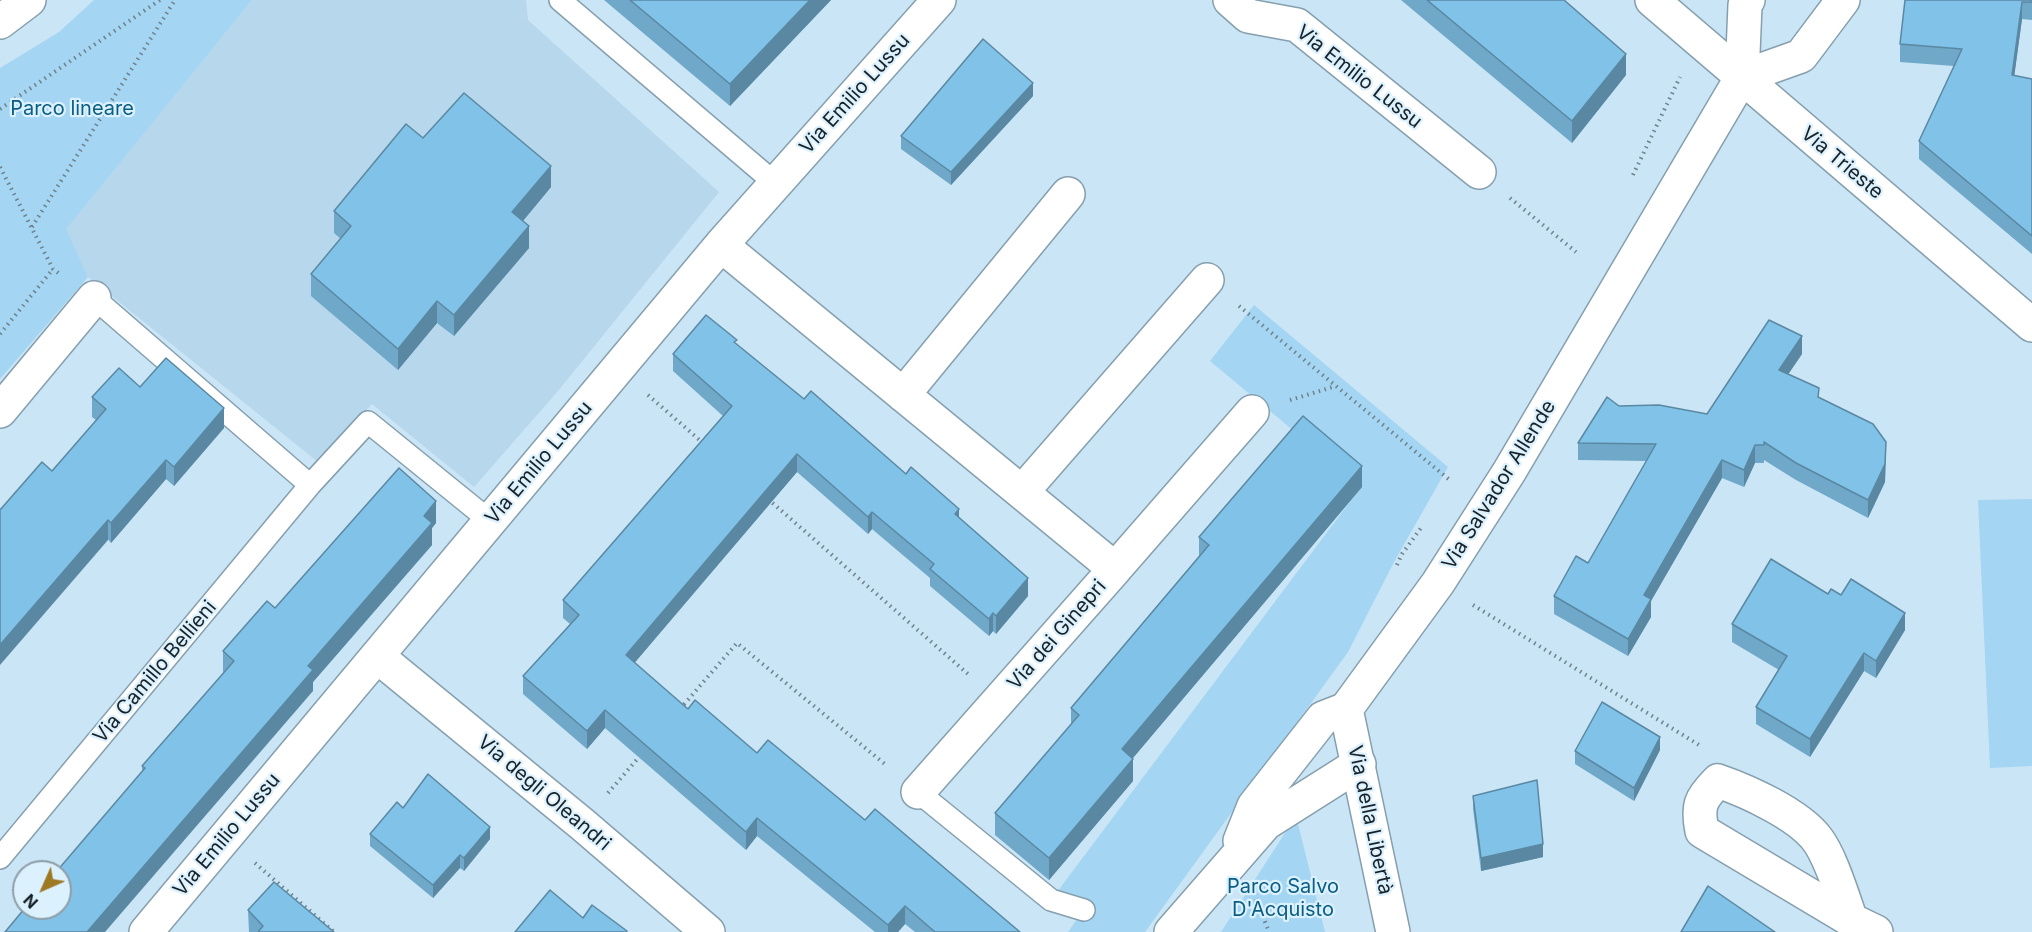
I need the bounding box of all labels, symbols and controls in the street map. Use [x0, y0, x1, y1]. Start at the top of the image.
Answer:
street label: Via Emilio Lussu [1291, 20, 1427, 134]
street label: Via Emilio Lussu [795, 29, 915, 159]
park label: Parco lineare [10, 97, 134, 121]
street label: Via Trieste [1796, 122, 1888, 204]
street label: Via Salvador Allende [1437, 396, 1561, 574]
street label: Via Emilio Lussu [481, 397, 597, 529]
street label: Via dei Ginepri [1003, 575, 1111, 695]
street label: Via Camillo Bellieni [88, 596, 222, 748]
street label: Via degli Oleandri [472, 730, 616, 856]
street label: Via della Libertà [1342, 743, 1398, 897]
street label: Via Emilio Lussu [169, 769, 285, 901]
north arrow [12, 860, 72, 920]
park label: Parco Salvo D'Acquisto [1227, 875, 1339, 922]
text: N [19, 890, 42, 913]

